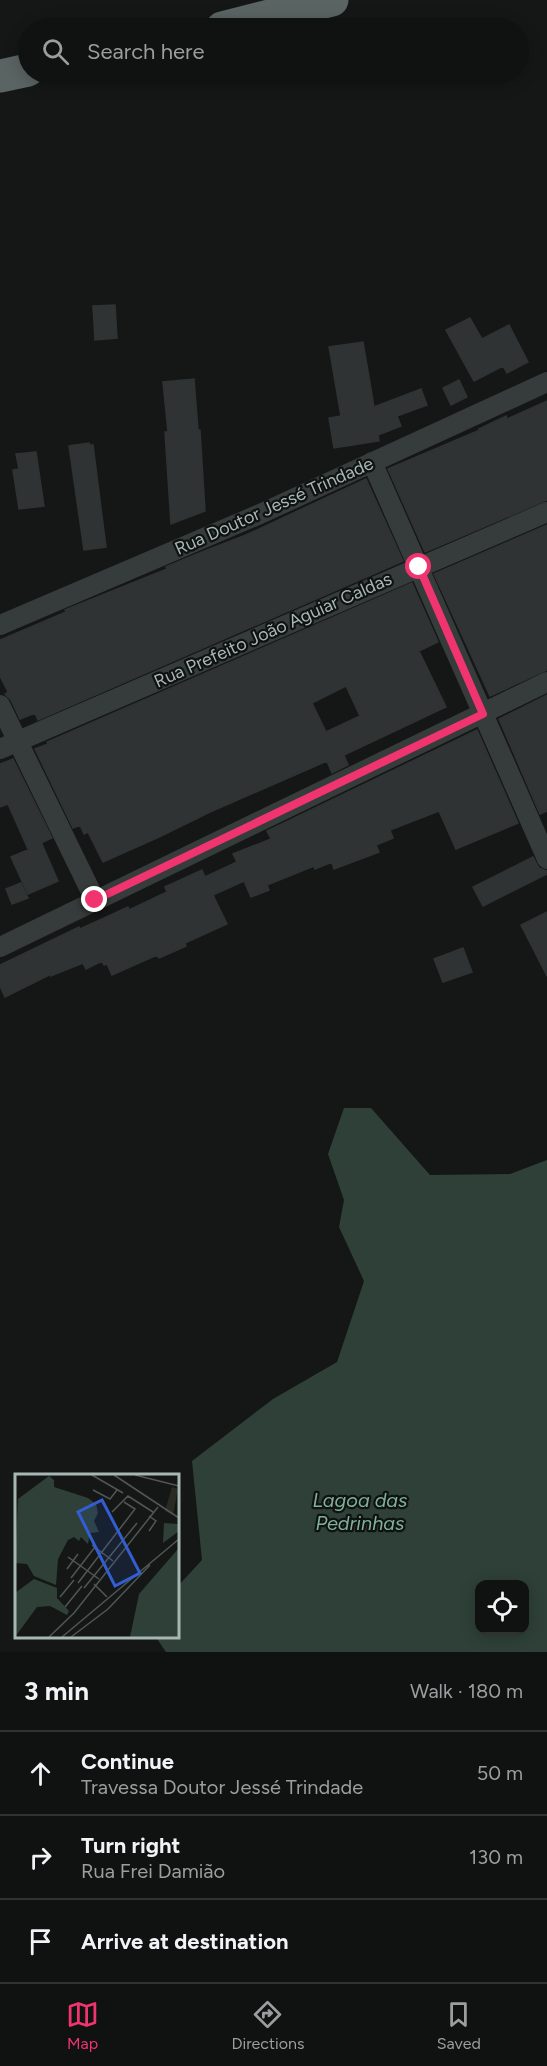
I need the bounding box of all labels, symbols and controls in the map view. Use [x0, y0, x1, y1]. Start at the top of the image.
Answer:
search box [18, 18, 529, 84]
icon: search [39, 35, 72, 68]
text: Search here [87, 38, 205, 65]
street label: Rua Doutor Jessé Trindade [171, 452, 377, 560]
route start [405, 553, 431, 579]
street label: Rua Prefeito João Aguiar Caldas [151, 567, 395, 693]
route end [81, 886, 107, 912]
inset map [15, 1474, 178, 1637]
water label: Lagoa das Pedrinhas [312, 1488, 408, 1535]
map controls [475, 1580, 529, 1634]
button: locate [475, 1580, 529, 1634]
text: 3 min [24, 1675, 89, 1707]
text: Walk · 180 m [410, 1679, 523, 1703]
text: Continue [81, 1748, 174, 1775]
icon: ahead [24, 1757, 57, 1790]
text: 50 m [477, 1761, 523, 1785]
text: Travessa Doutor Jessé Trindade [81, 1775, 363, 1799]
text: Turn right [81, 1832, 180, 1859]
icon: right [24, 1841, 57, 1874]
text: 130 m [469, 1845, 523, 1869]
text: Rua Frei Damião [81, 1859, 225, 1883]
icon: arrive [24, 1925, 57, 1958]
text: Arrive at destination [81, 1928, 289, 1955]
tab: Map [66, 1998, 99, 2053]
tab: Directions [231, 1998, 304, 2053]
tab: Saved [437, 1998, 481, 2053]

